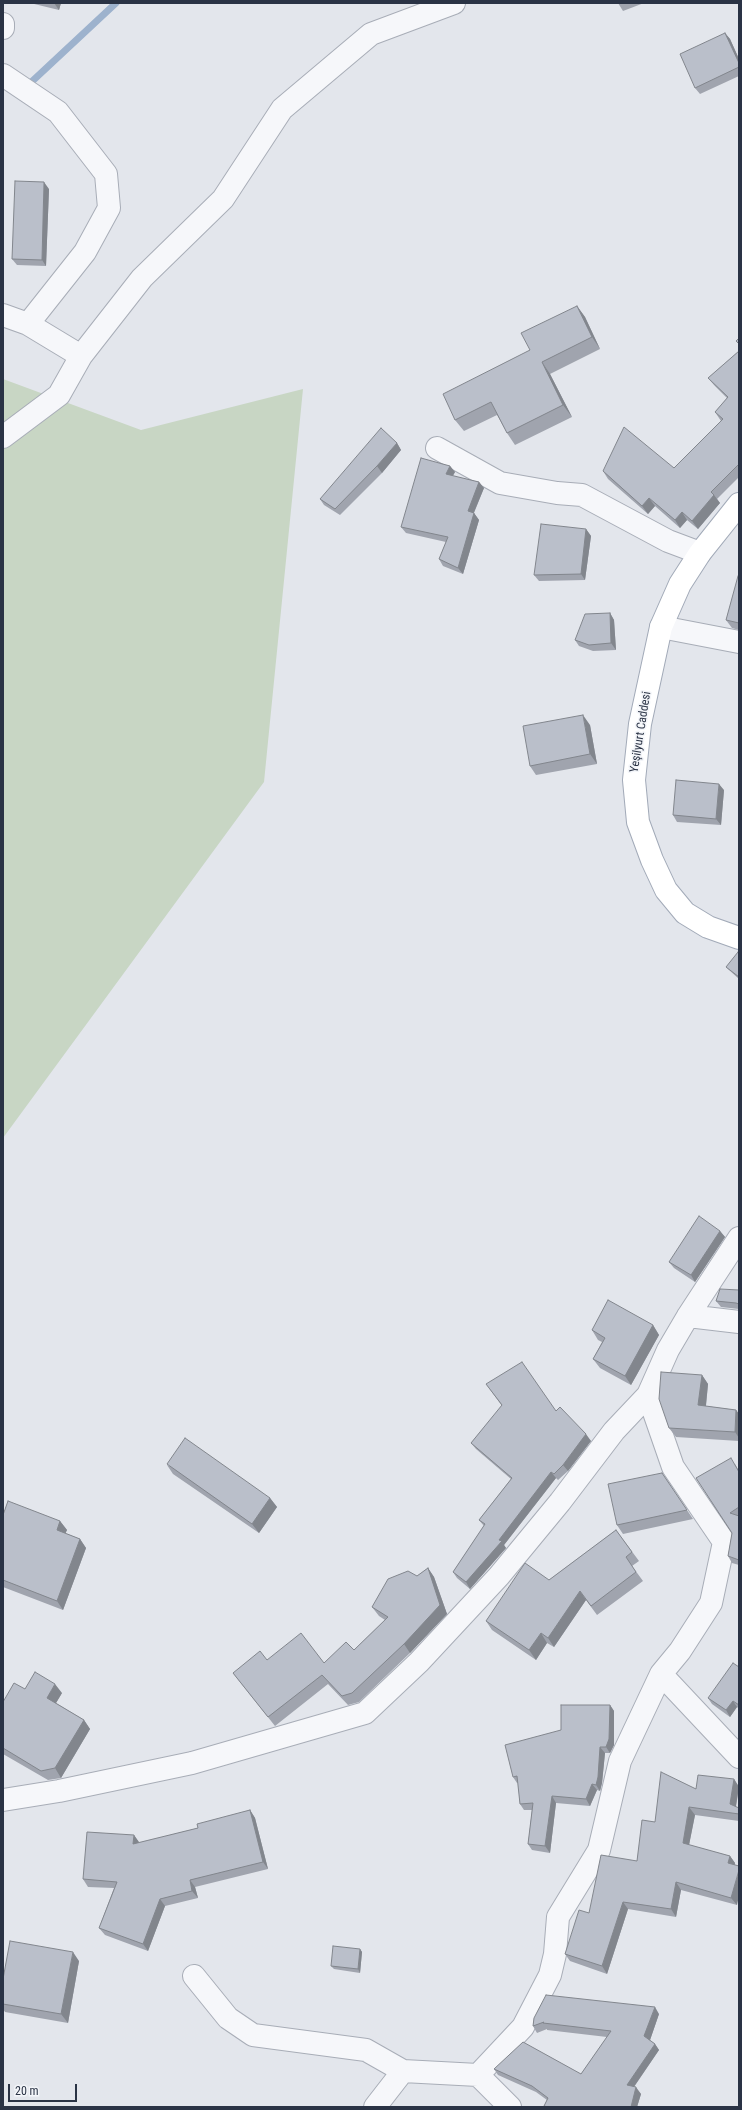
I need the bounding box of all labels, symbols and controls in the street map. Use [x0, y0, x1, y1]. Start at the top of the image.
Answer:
street label: Yeşilyurt Caddesi [627, 690, 655, 774]
scale bar [10, 2076, 79, 2102]
text: 20 m [15, 2084, 39, 2098]

